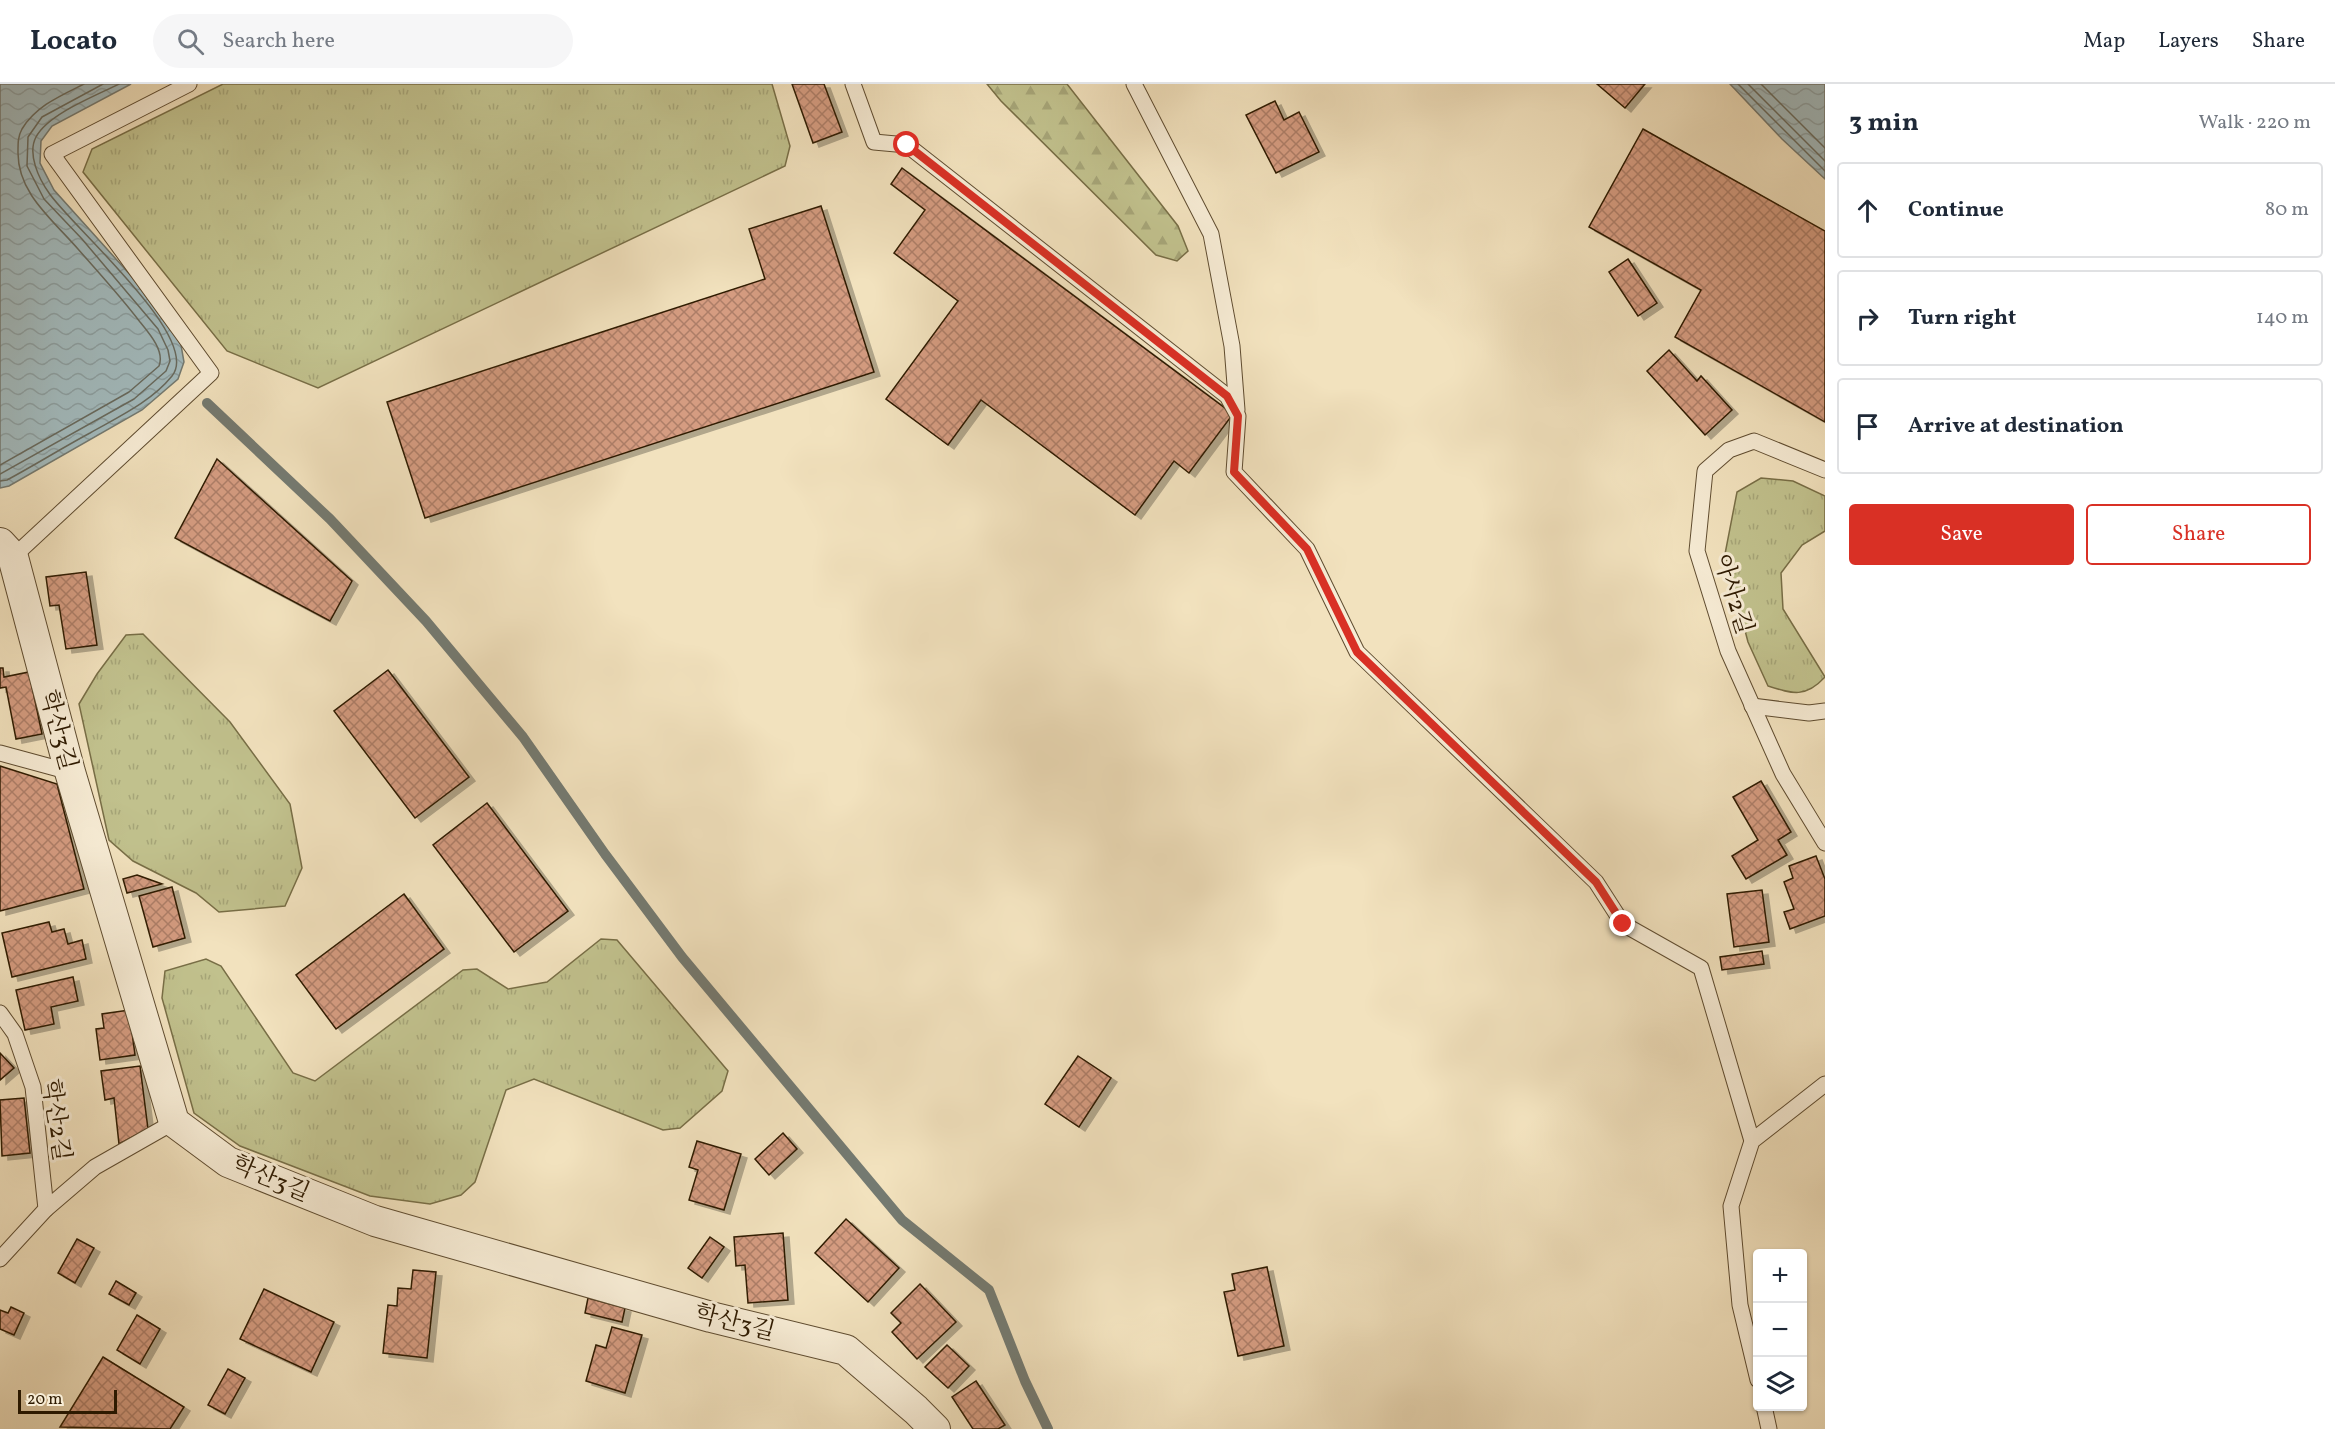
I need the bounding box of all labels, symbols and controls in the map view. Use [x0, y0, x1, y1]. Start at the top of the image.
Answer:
search box [153, 14, 573, 68]
text: Locato [30, 22, 117, 61]
icon: search [174, 25, 207, 58]
text: Search here [222, 26, 335, 57]
text: Map [2083, 27, 2125, 56]
text: Layers [2158, 27, 2219, 56]
text: Share [2252, 27, 2305, 56]
text: 3 min [1849, 105, 1919, 141]
text: Walk · 220 m [2199, 109, 2311, 137]
route start [893, 131, 919, 157]
icon: ahead [1851, 194, 1884, 227]
text: Continue [1908, 195, 2004, 226]
text: 80 m [2265, 196, 2309, 224]
icon: right [1851, 302, 1884, 335]
text: Turn right [1908, 303, 2016, 334]
text: 140 m [2256, 304, 2309, 332]
icon: arrive [1851, 410, 1884, 443]
text: Arrive at destination [1908, 411, 2124, 442]
button: Save [1849, 504, 2074, 565]
button: Share [2086, 504, 2311, 565]
street label: 아사2길 [1704, 550, 1760, 639]
street label: 학산3길 [30, 687, 84, 774]
route end [1609, 910, 1635, 936]
street label: 학산2길 [32, 1077, 78, 1163]
street label: 학산3길 [226, 1148, 315, 1211]
map controls [1753, 1249, 1807, 1411]
button: + [1753, 1249, 1807, 1303]
street label: 학산3길 [691, 1298, 778, 1350]
button: − [1753, 1303, 1807, 1357]
button: layers [1753, 1357, 1807, 1411]
scale bar [18, 1387, 117, 1414]
text: 20 m [27, 1389, 62, 1411]

